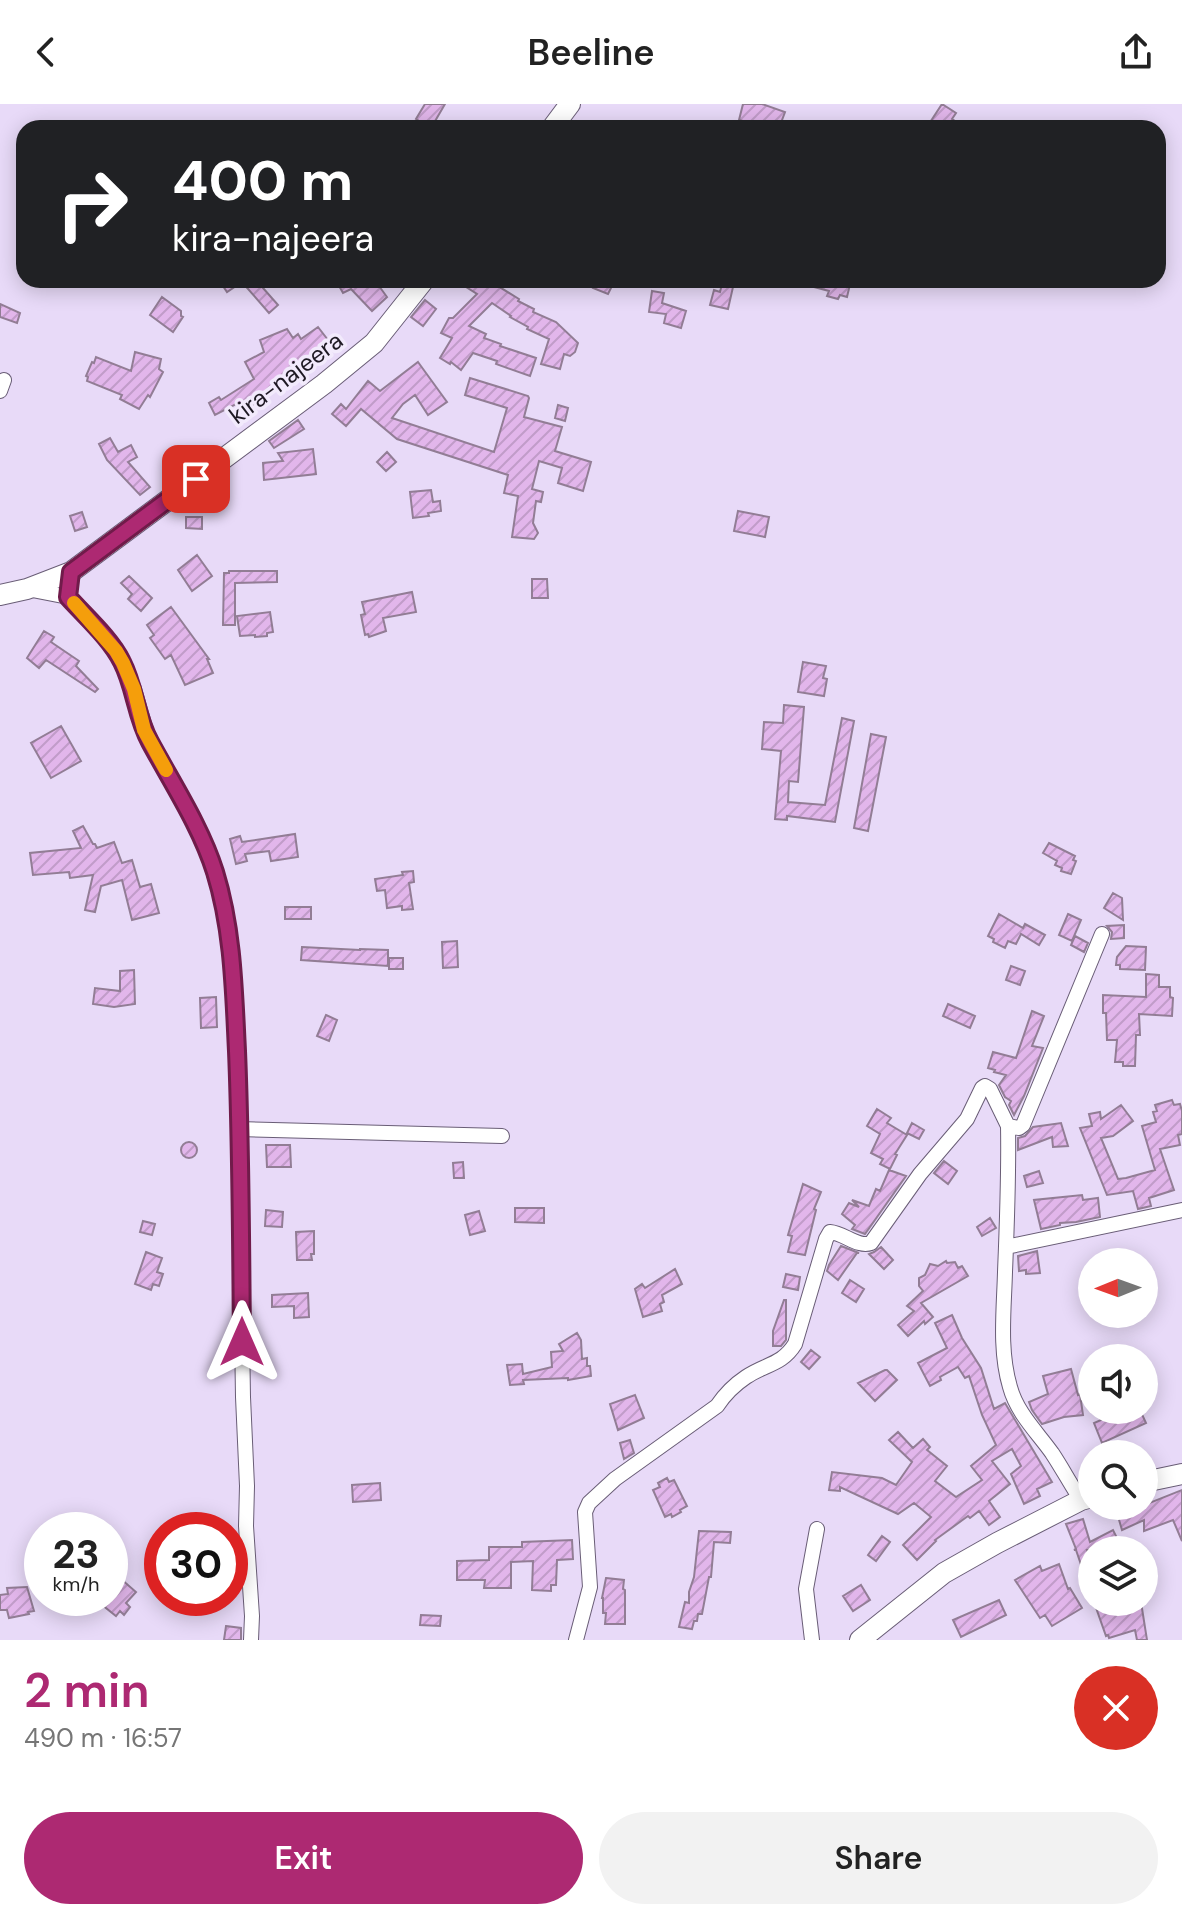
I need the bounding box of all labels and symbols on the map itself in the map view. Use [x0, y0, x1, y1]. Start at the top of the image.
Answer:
street label: kira-najeera [223, 325, 349, 430]
pin [162, 445, 230, 513]
north arrow [1078, 1248, 1158, 1328]
position arrow [200, 1300, 284, 1384]
speed limit sign: 30 [144, 1512, 248, 1616]

